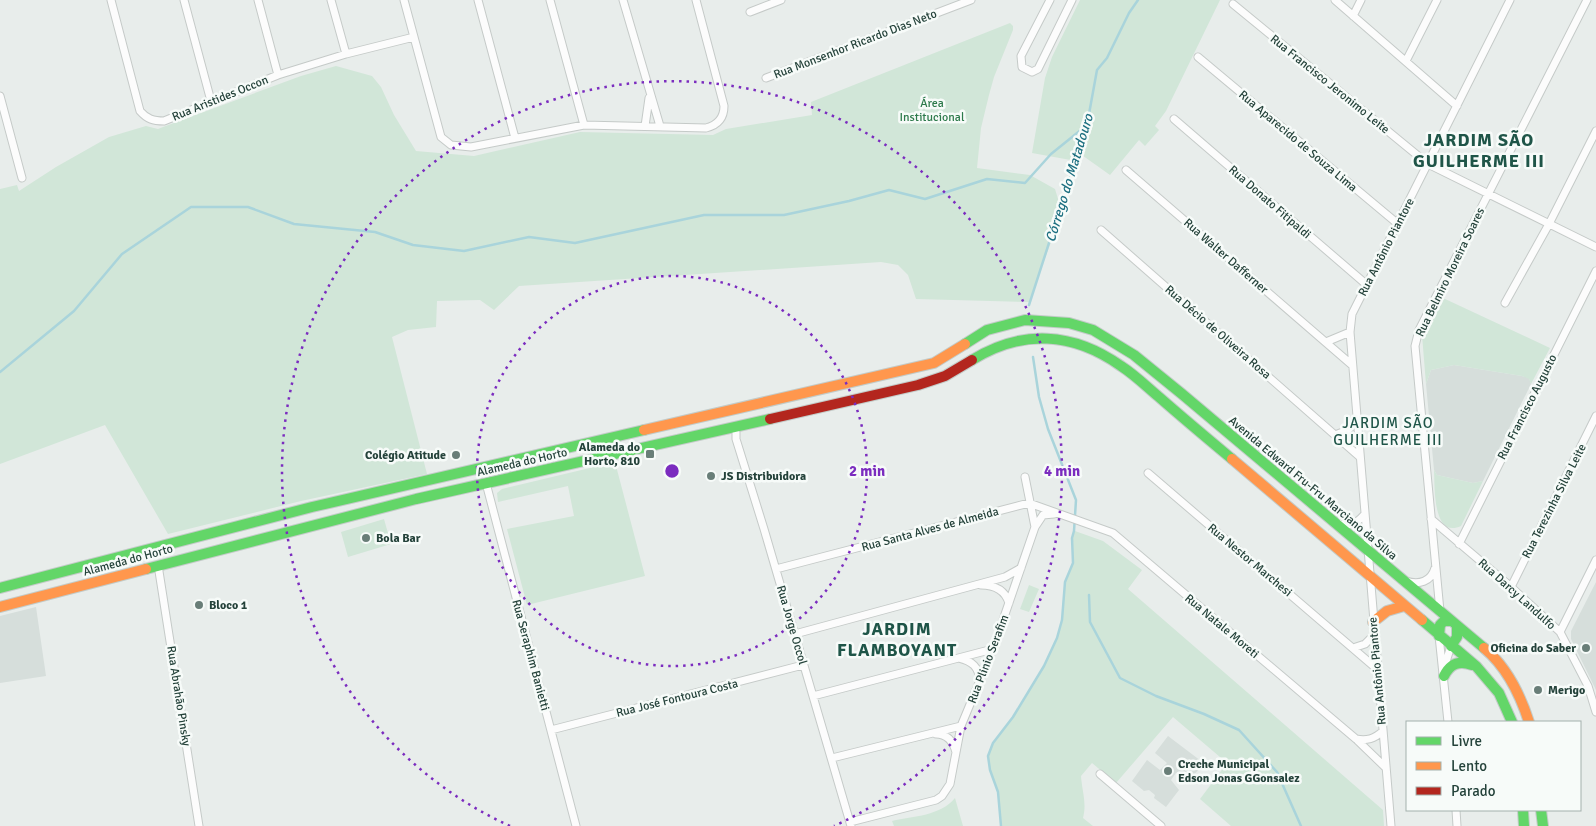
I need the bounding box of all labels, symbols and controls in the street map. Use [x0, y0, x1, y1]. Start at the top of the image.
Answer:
street label: Rua Monsenhor Ricardo Dias Neto [771, 6, 939, 83]
street label: Rua Francisco Jeronimo Leite [1267, 32, 1392, 137]
street label: Rua Aristides Occon [170, 72, 270, 125]
street label: Rua Aparecido de Souza Lima [1235, 87, 1360, 195]
park label: Área Institucional [900, 96, 965, 125]
water label: Córrego do Matadouro [1042, 111, 1097, 244]
district label: JARDIM SÃO GUILHERME III [1413, 129, 1545, 172]
street label: Rua Donato Fitipaldi [1225, 163, 1314, 242]
street label: Rua Antônio Piantore [1355, 196, 1418, 299]
street label: Rua Belmiro Moreira Soares [1413, 205, 1488, 339]
street label: Rua Walter Dafferner [1180, 216, 1272, 298]
street label: Rua Décio de Oliveira Rosa [1162, 282, 1274, 383]
street label: Rua Francisco Augusto [1494, 352, 1561, 462]
street label: Avenida Edward Fru-Fru Marciano da Silva [1225, 413, 1400, 563]
district label: JARDIM SÃO GUILHERME III [1333, 413, 1443, 449]
place label: Alameda do Horto, 810 [579, 440, 641, 469]
street label: Rua Terezinha Silva Leite [1519, 441, 1590, 561]
street label: Alameda do Horto [476, 445, 569, 480]
place label: Colégio Atitude [365, 448, 446, 463]
marker: Alameda do Horto, 810 [644, 448, 656, 460]
marker: Colégio Atitude [450, 449, 462, 461]
centre of rings [663, 462, 681, 480]
text: 2 min [849, 462, 885, 480]
text: 4 min [1044, 462, 1080, 480]
place label: JS Distribuidora [721, 469, 806, 484]
marker: JS Distribuidora [705, 470, 717, 482]
street label: Rua Santa Alves de Almeida [860, 504, 1000, 555]
street label: Rua Nestor Marchesi [1204, 521, 1295, 600]
place label: Bola Bar [376, 531, 421, 546]
marker: Bola Bar [360, 532, 372, 544]
street label: Alameda do Horto [82, 541, 175, 580]
street label: Rua Darcy Landulfo [1475, 556, 1559, 633]
street label: Rua Jorge Occol [773, 584, 810, 667]
street label: Rua Natale Moreti [1181, 591, 1262, 662]
place label: Bloco 1 [209, 598, 248, 613]
street label: Rua Seraphim Banietti [508, 598, 553, 712]
marker: Bloco 1 [193, 599, 205, 611]
street label: Rua Plinio Serafim [965, 613, 1012, 706]
street label: Rua Antônio Piantore [1365, 616, 1390, 726]
district label: JARDIM FLAMBOYANT [837, 618, 957, 661]
place label: Oficina do Saber [1491, 641, 1576, 656]
marker: Oficina do Saber [1580, 642, 1592, 654]
street label: Rua Abrahão Pinsky [163, 645, 194, 748]
street label: Rua José Fontoura Costa [614, 676, 740, 721]
place label: Merigo [1548, 683, 1585, 698]
marker: Merigo [1532, 684, 1544, 696]
legend [1406, 721, 1581, 811]
text: Livre [1451, 732, 1482, 750]
place label: Creche Municipal Edson Jonas GGonsalez [1178, 757, 1300, 786]
text: Lento [1451, 757, 1487, 775]
marker: Creche Municipal Edson Jonas GGonsalez [1162, 765, 1174, 777]
text: Parado [1451, 782, 1496, 800]

